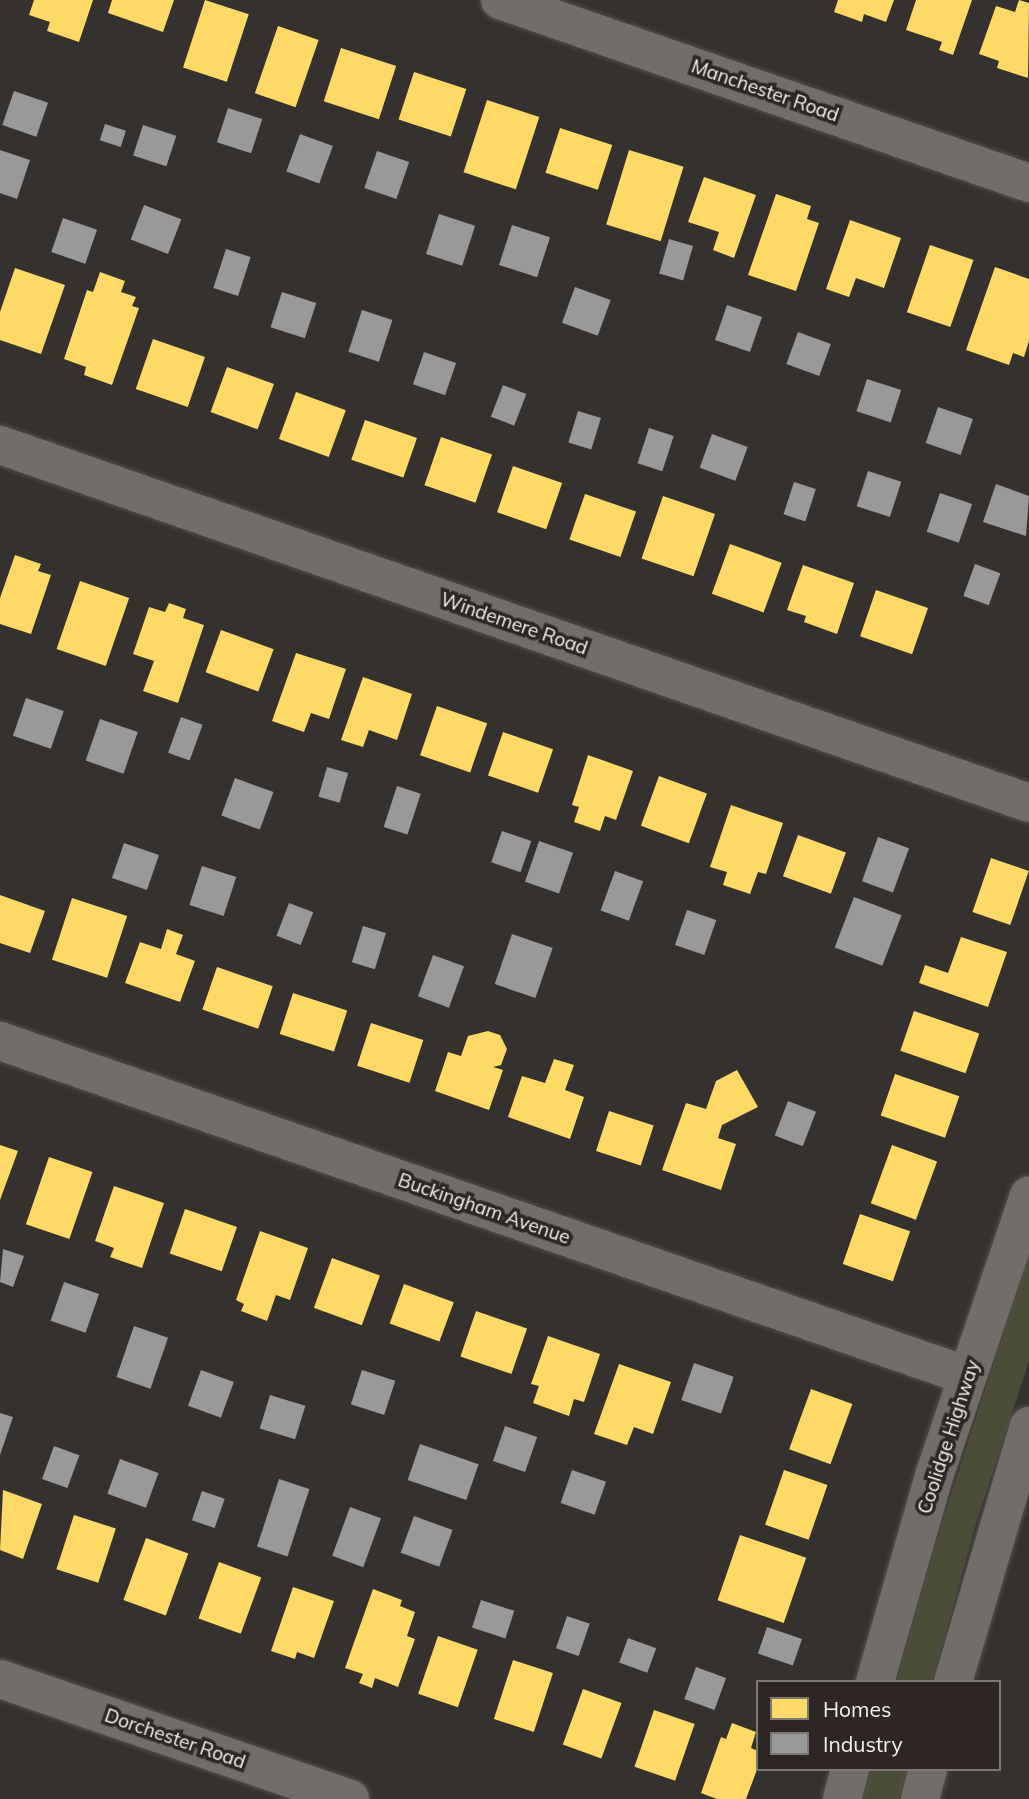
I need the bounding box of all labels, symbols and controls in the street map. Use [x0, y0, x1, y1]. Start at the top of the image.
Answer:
street label: Manchester Road [688, 55, 842, 127]
street label: Windemere Road [437, 588, 591, 660]
street label: Buckingham Avenue [395, 1169, 573, 1249]
street label: Coolidge Highway [913, 1357, 985, 1517]
legend [756, 1680, 1001, 1771]
text: Homes [823, 1696, 891, 1722]
street label: Dorchester Road [102, 1704, 248, 1774]
text: Industry [823, 1731, 903, 1757]

